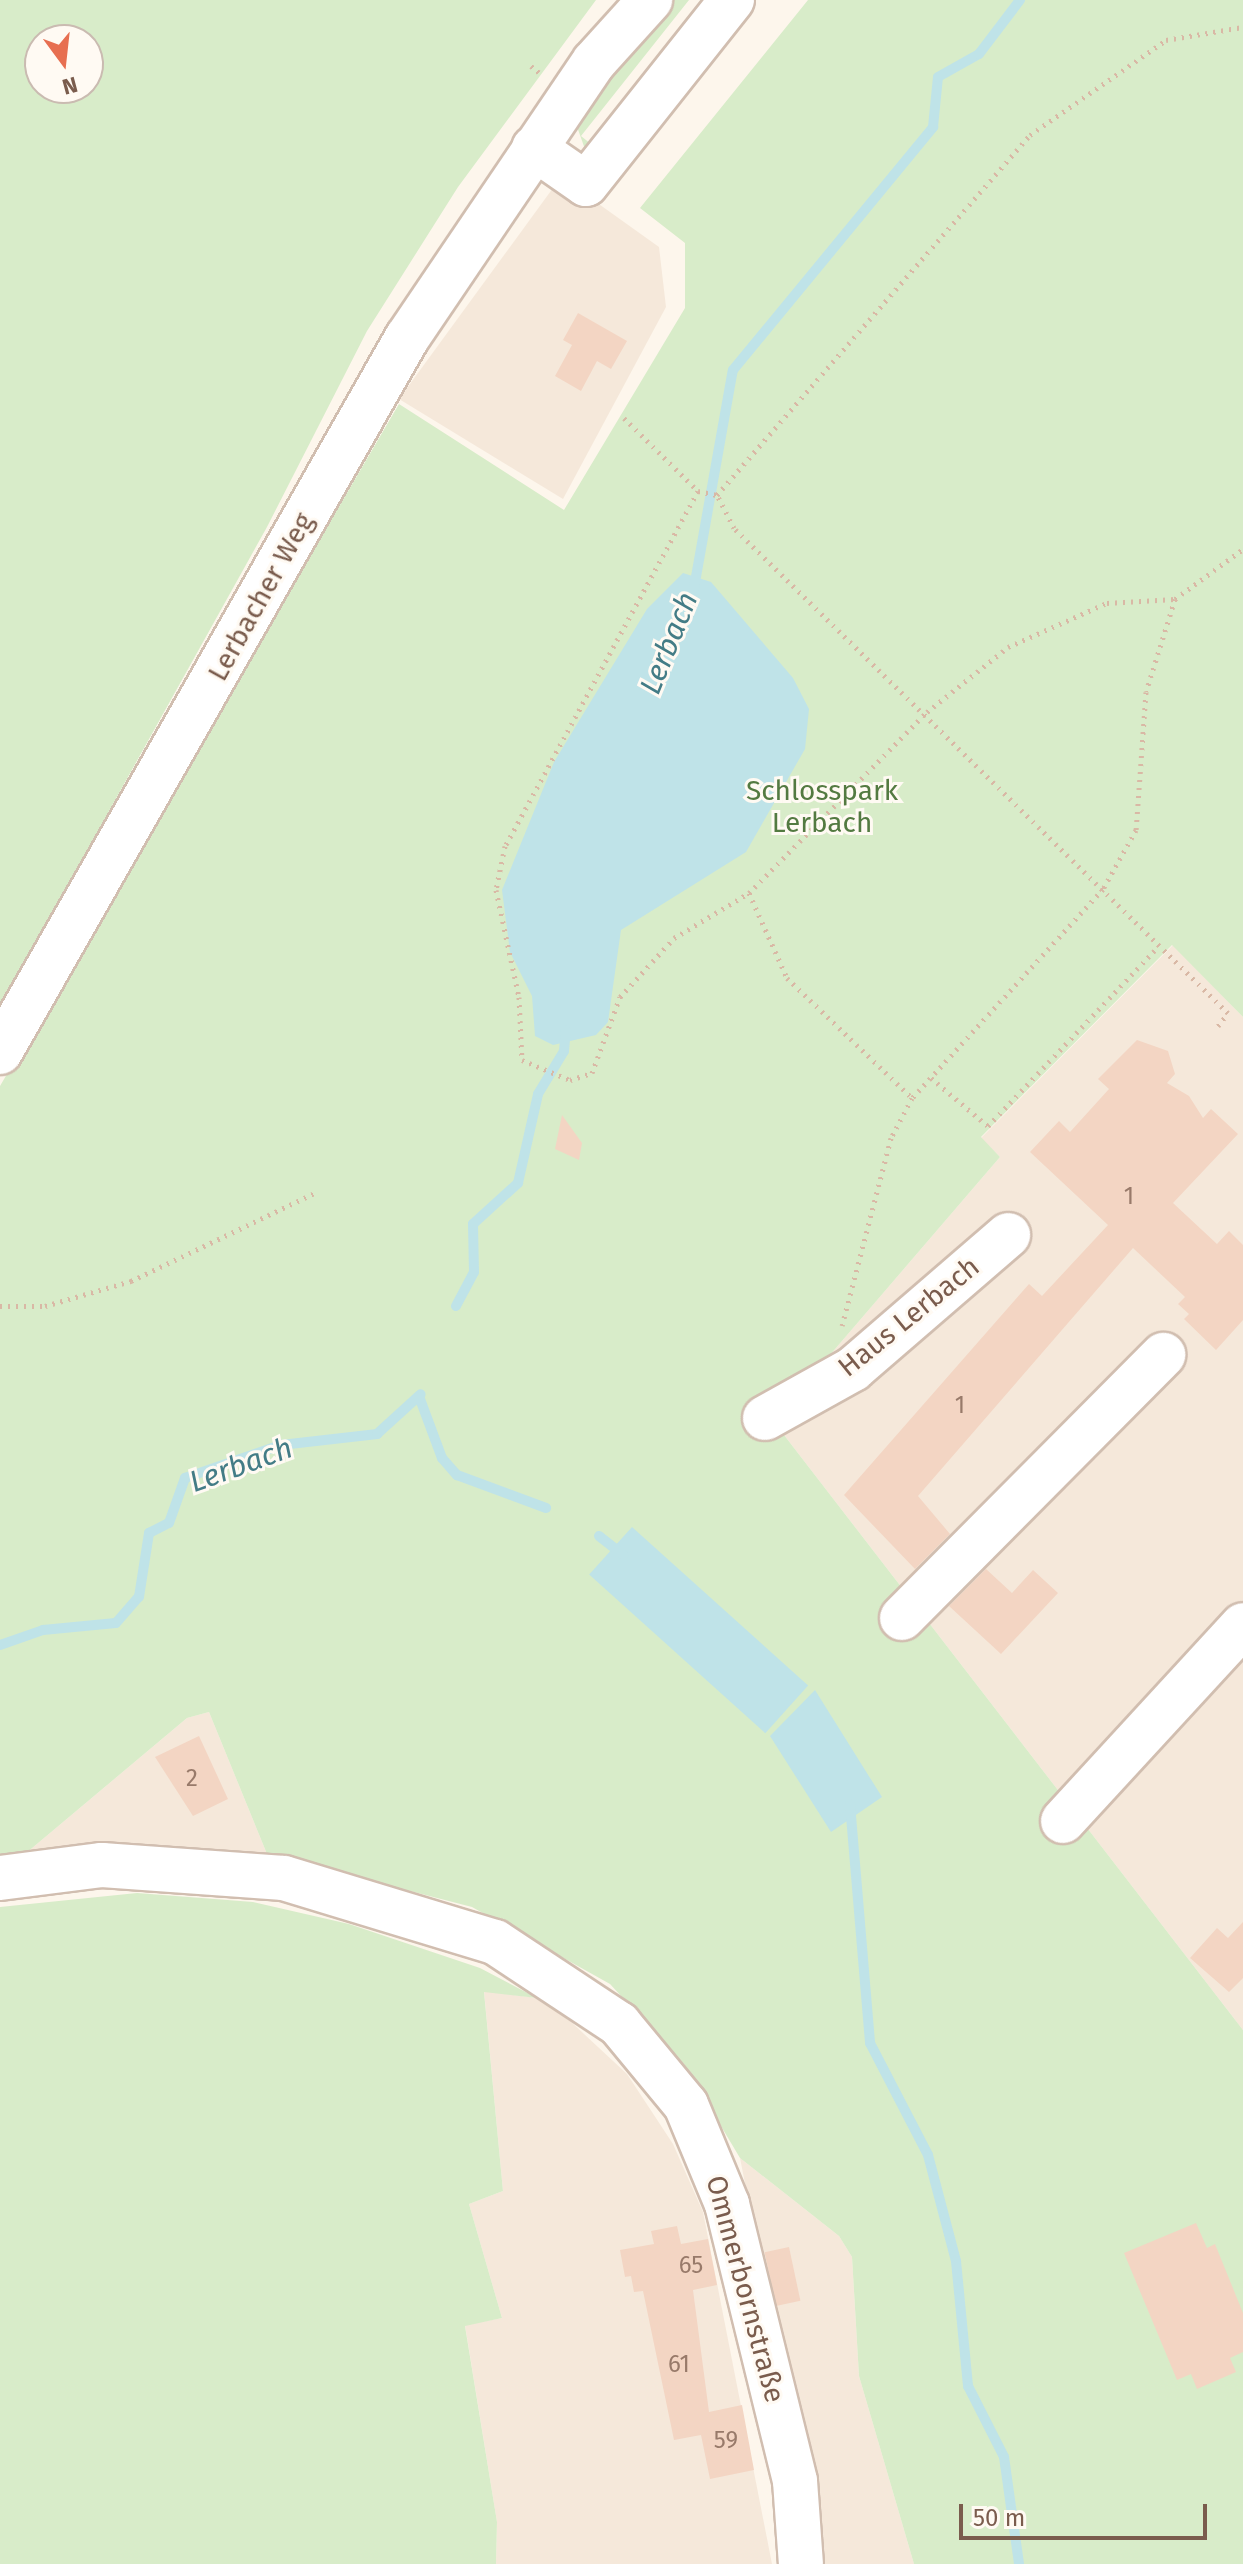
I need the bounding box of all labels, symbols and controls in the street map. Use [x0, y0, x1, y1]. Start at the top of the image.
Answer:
north arrow [24, 24, 104, 104]
text: N [59, 71, 80, 101]
street label: Lerbacher Weg [201, 507, 321, 687]
water label: Lerbach [632, 587, 706, 699]
park label: Schlosspark Lerbach [746, 774, 898, 840]
house number: 1 [1124, 1183, 1134, 1211]
street label: Haus Lerbach [832, 1250, 986, 1384]
house number: 1 [955, 1392, 965, 1420]
water label: Lerbach [185, 1430, 297, 1500]
house number: 2 [186, 1765, 198, 1793]
street label: Ommerbornstraße [699, 2172, 791, 2406]
house number: 65 [679, 2252, 703, 2280]
house number: 61 [668, 2351, 690, 2379]
house number: 59 [714, 2427, 738, 2455]
scale bar [963, 2488, 1211, 2538]
text: 50 m [973, 2504, 1025, 2532]

